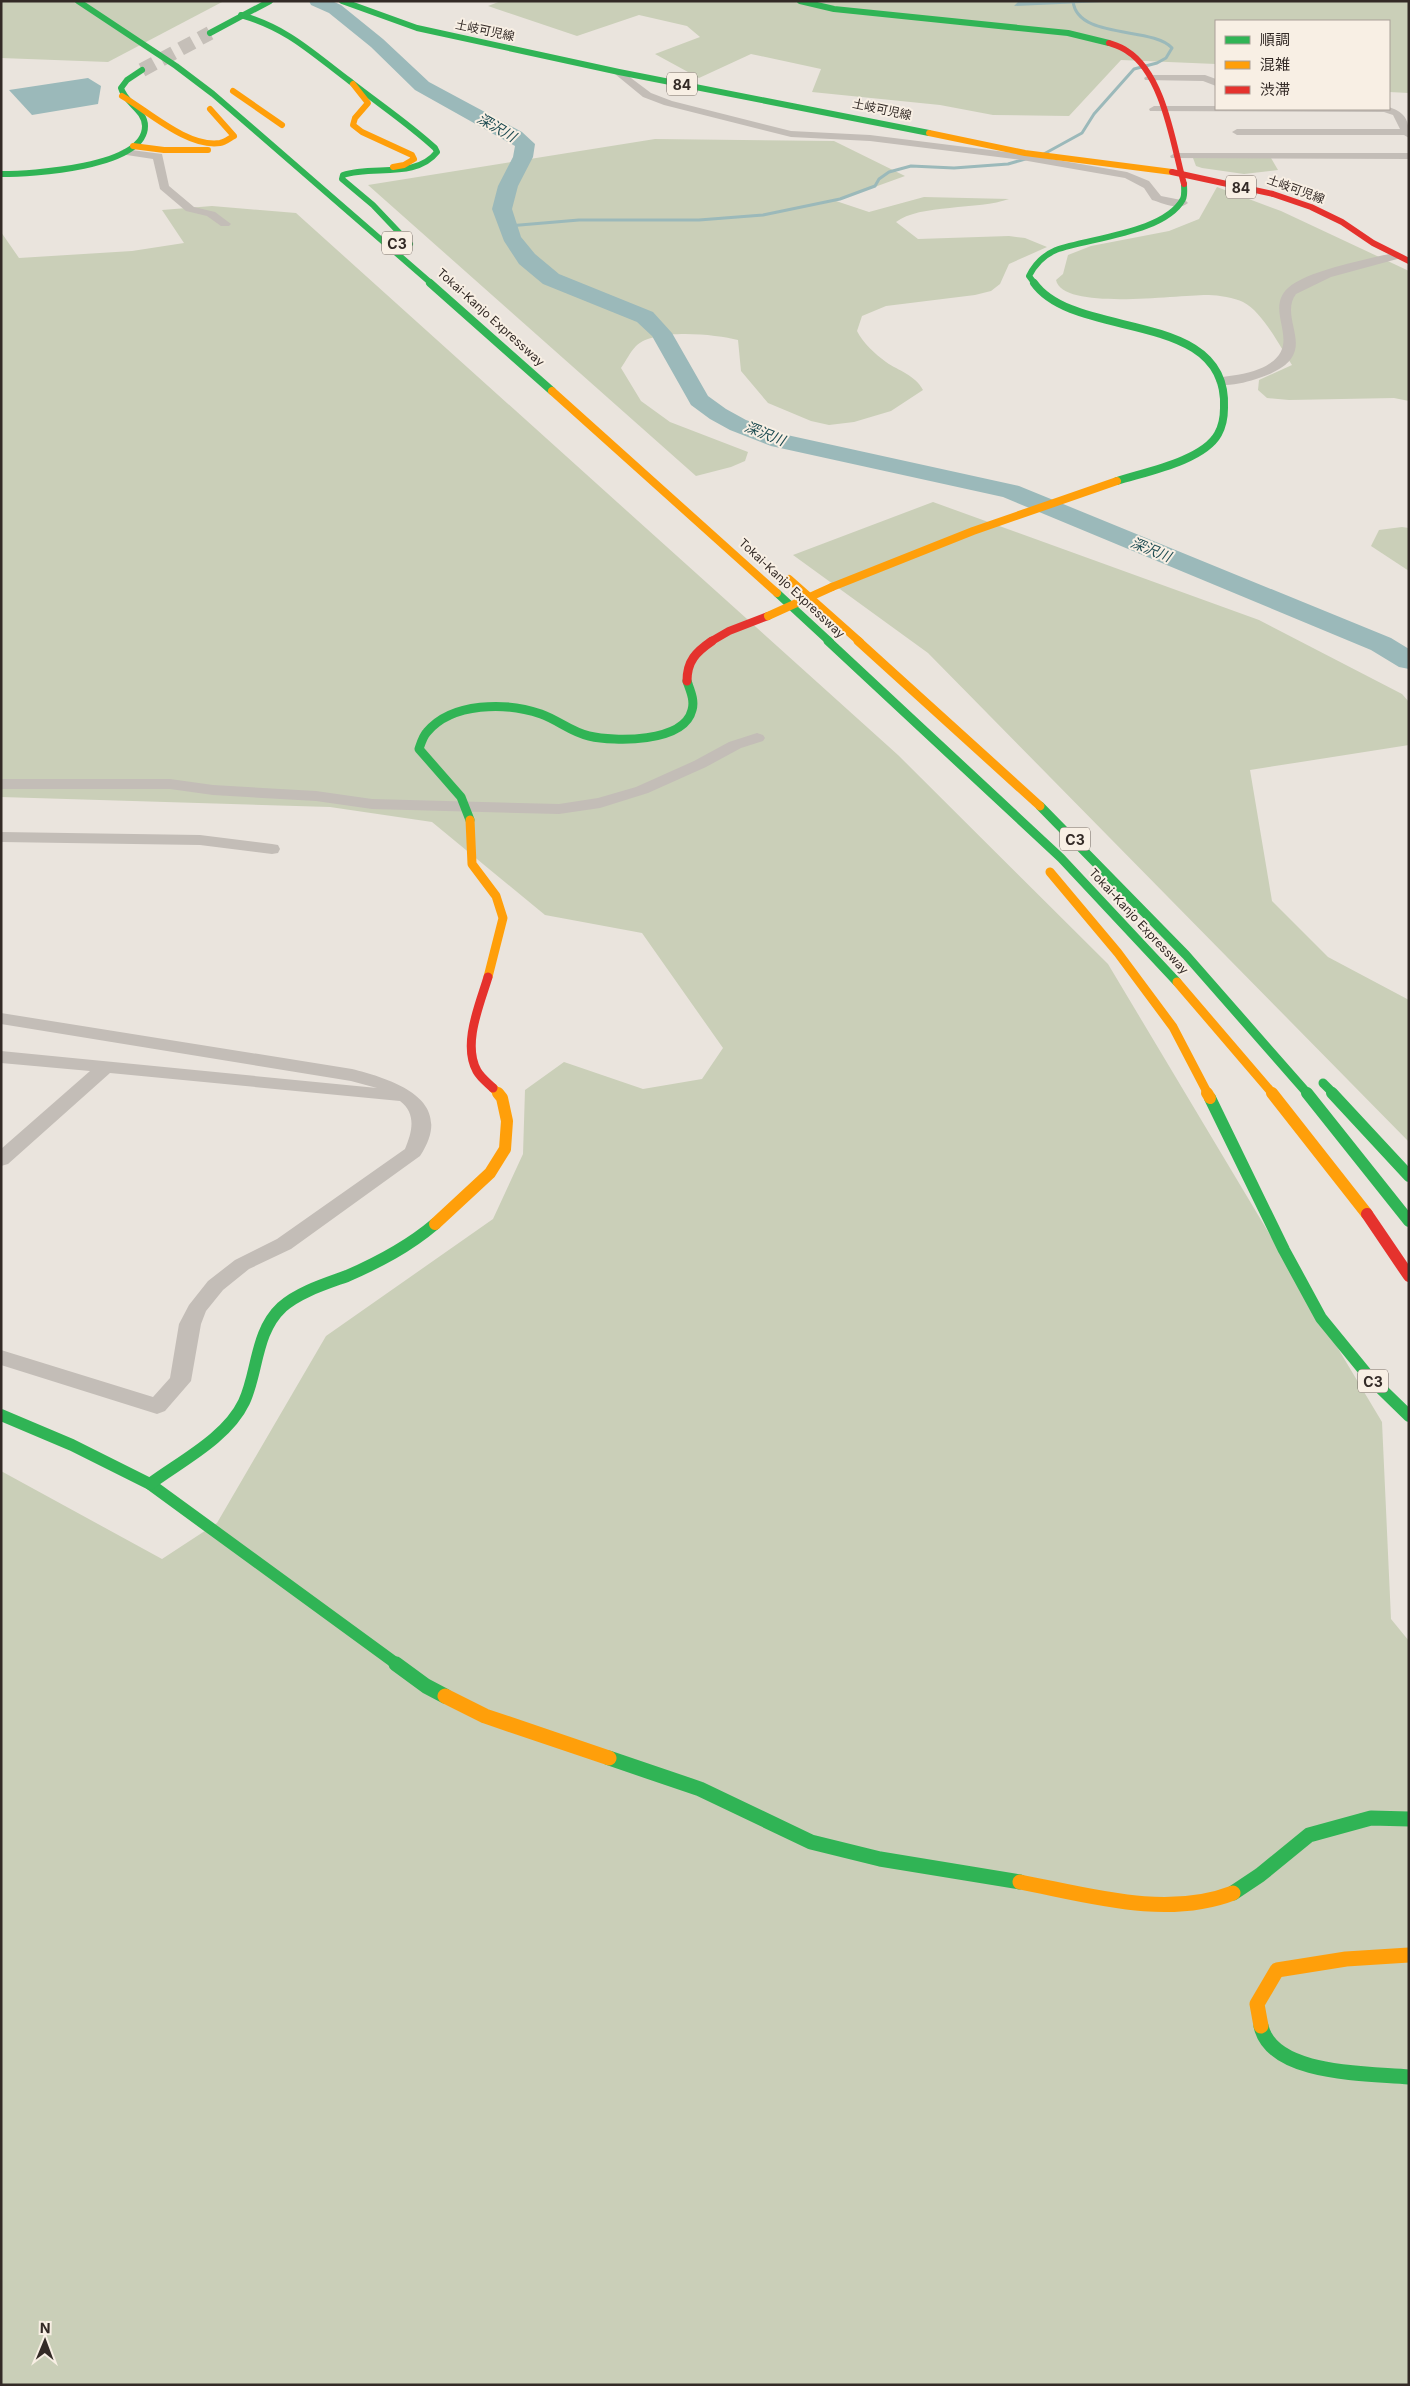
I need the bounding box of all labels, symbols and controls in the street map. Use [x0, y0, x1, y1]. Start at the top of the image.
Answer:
street label: 土岐可児線 [454, 16, 516, 44]
legend [1215, 20, 1390, 110]
text: 順調 [1260, 30, 1290, 49]
text: 混雑 [1260, 55, 1290, 74]
road number: 84 [667, 72, 697, 96]
text: 渋滞 [1260, 80, 1290, 99]
street label: 土岐可児線 [851, 95, 913, 123]
water label: 深沢川 [475, 109, 521, 146]
street label: 土岐可児線 [1265, 172, 1327, 206]
road number: 84 [1226, 176, 1256, 198]
road number: C3 [382, 232, 412, 254]
street label: Tokai-Kanjo Expressway [434, 265, 548, 369]
water label: 深沢川 [742, 418, 790, 449]
water label: 深沢川 [1128, 533, 1176, 565]
street label: Tokai-Kanjo Expressway [736, 535, 848, 641]
road number: C3 [1060, 828, 1090, 851]
street label: Tokai-Kanjo Expressway [1086, 865, 1192, 977]
road number: C3 [1358, 1370, 1388, 1392]
north arrow [20, 2316, 70, 2366]
text: N [40, 2319, 51, 2336]

